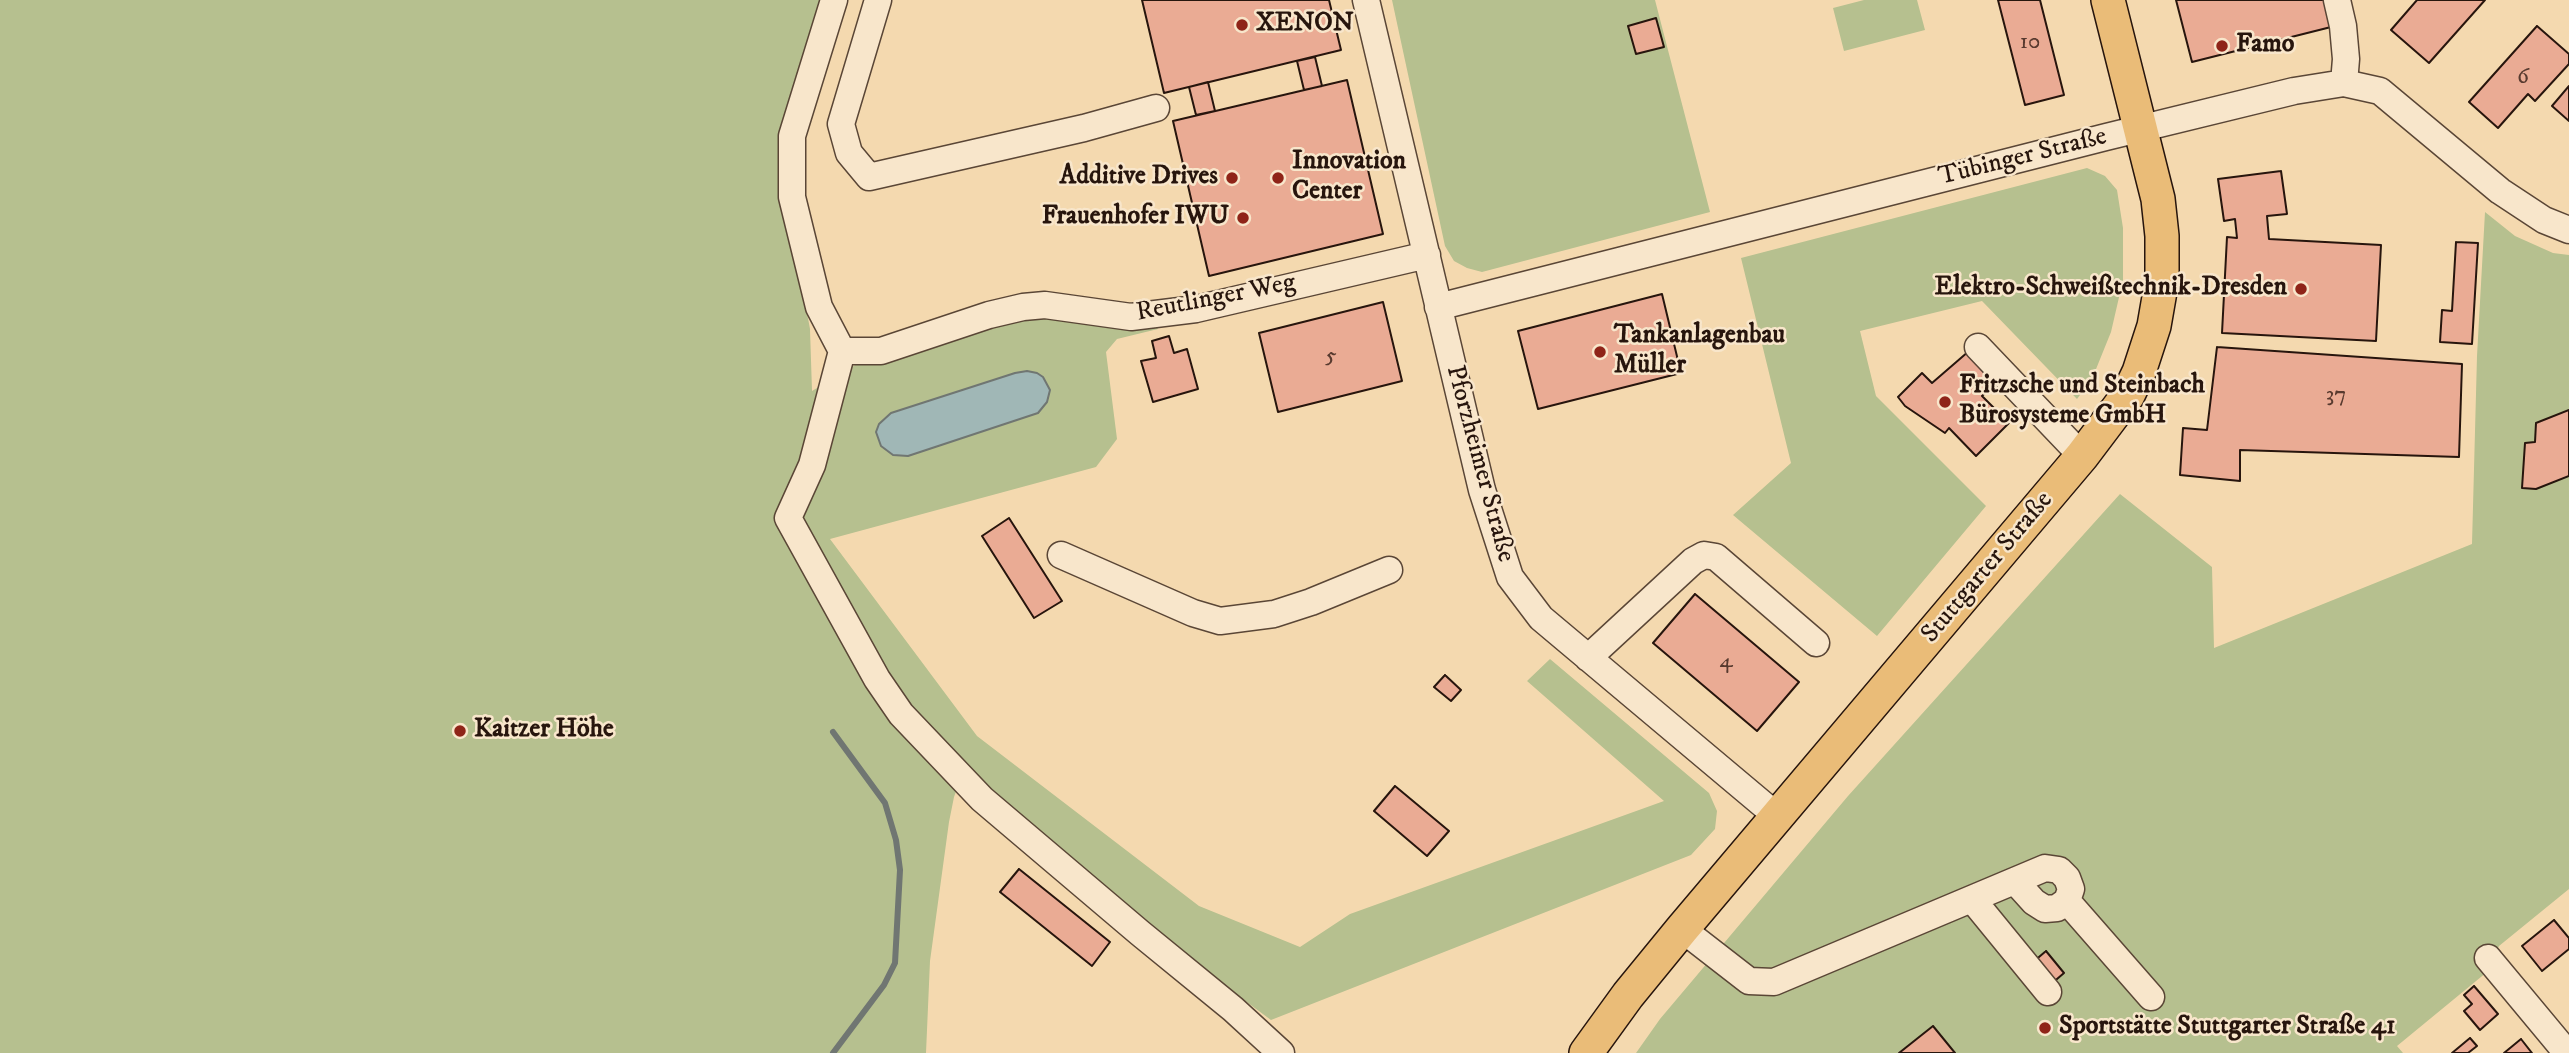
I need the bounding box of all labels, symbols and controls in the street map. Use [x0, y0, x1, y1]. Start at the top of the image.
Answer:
place label: XENON [1256, 9, 1354, 41]
marker: XENON [1234, 17, 1250, 33]
house number: 10 [2020, 29, 2040, 57]
place label: Famo [2236, 30, 2294, 62]
marker: Famo [2214, 38, 2230, 54]
house number: 6 [2517, 64, 2529, 92]
street label: Tübinger Straße [1936, 122, 2110, 194]
place label: Innovation Center [1292, 147, 1406, 208]
place label: Additive Drives [1060, 162, 1218, 194]
marker: Additive Drives [1224, 170, 1240, 186]
marker: Innovation Center [1270, 170, 1286, 186]
place label: Frauenhofer IWU [1042, 202, 1229, 234]
marker: Frauenhofer IWU [1235, 210, 1251, 226]
street label: Reutlinger Weg [1134, 268, 1298, 330]
place label: Elektro-Schweißtechnik-Dresden [1935, 273, 2287, 305]
marker: Elektro-Schweißtechnik-Dresden [2293, 281, 2309, 297]
place label: Tankanlagenbau Müller [1614, 321, 1785, 382]
house number: 5 [1325, 343, 1337, 371]
marker: Tankanlagenbau Müller [1592, 344, 1608, 360]
street label: Pforzheimer Straße [1438, 362, 1520, 566]
place label: Fritzsche und Steinbach Bürosysteme GmbH [1959, 371, 2205, 432]
house number: 37 [2326, 382, 2346, 410]
marker: Fritzsche und Steinbach Bürosysteme GmbH [1937, 394, 1953, 410]
street label: Stuttgarter Straße [1916, 486, 2060, 650]
house number: 4 [1719, 648, 1733, 676]
place label: Kaitzer Höhe [474, 715, 614, 747]
marker: Kaitzer Höhe [452, 723, 468, 739]
place label: Sportstätte Stuttgarter Straße 41 [2059, 1012, 2395, 1044]
marker: Sportstätte Stuttgarter Straße 41 [2037, 1020, 2053, 1036]

